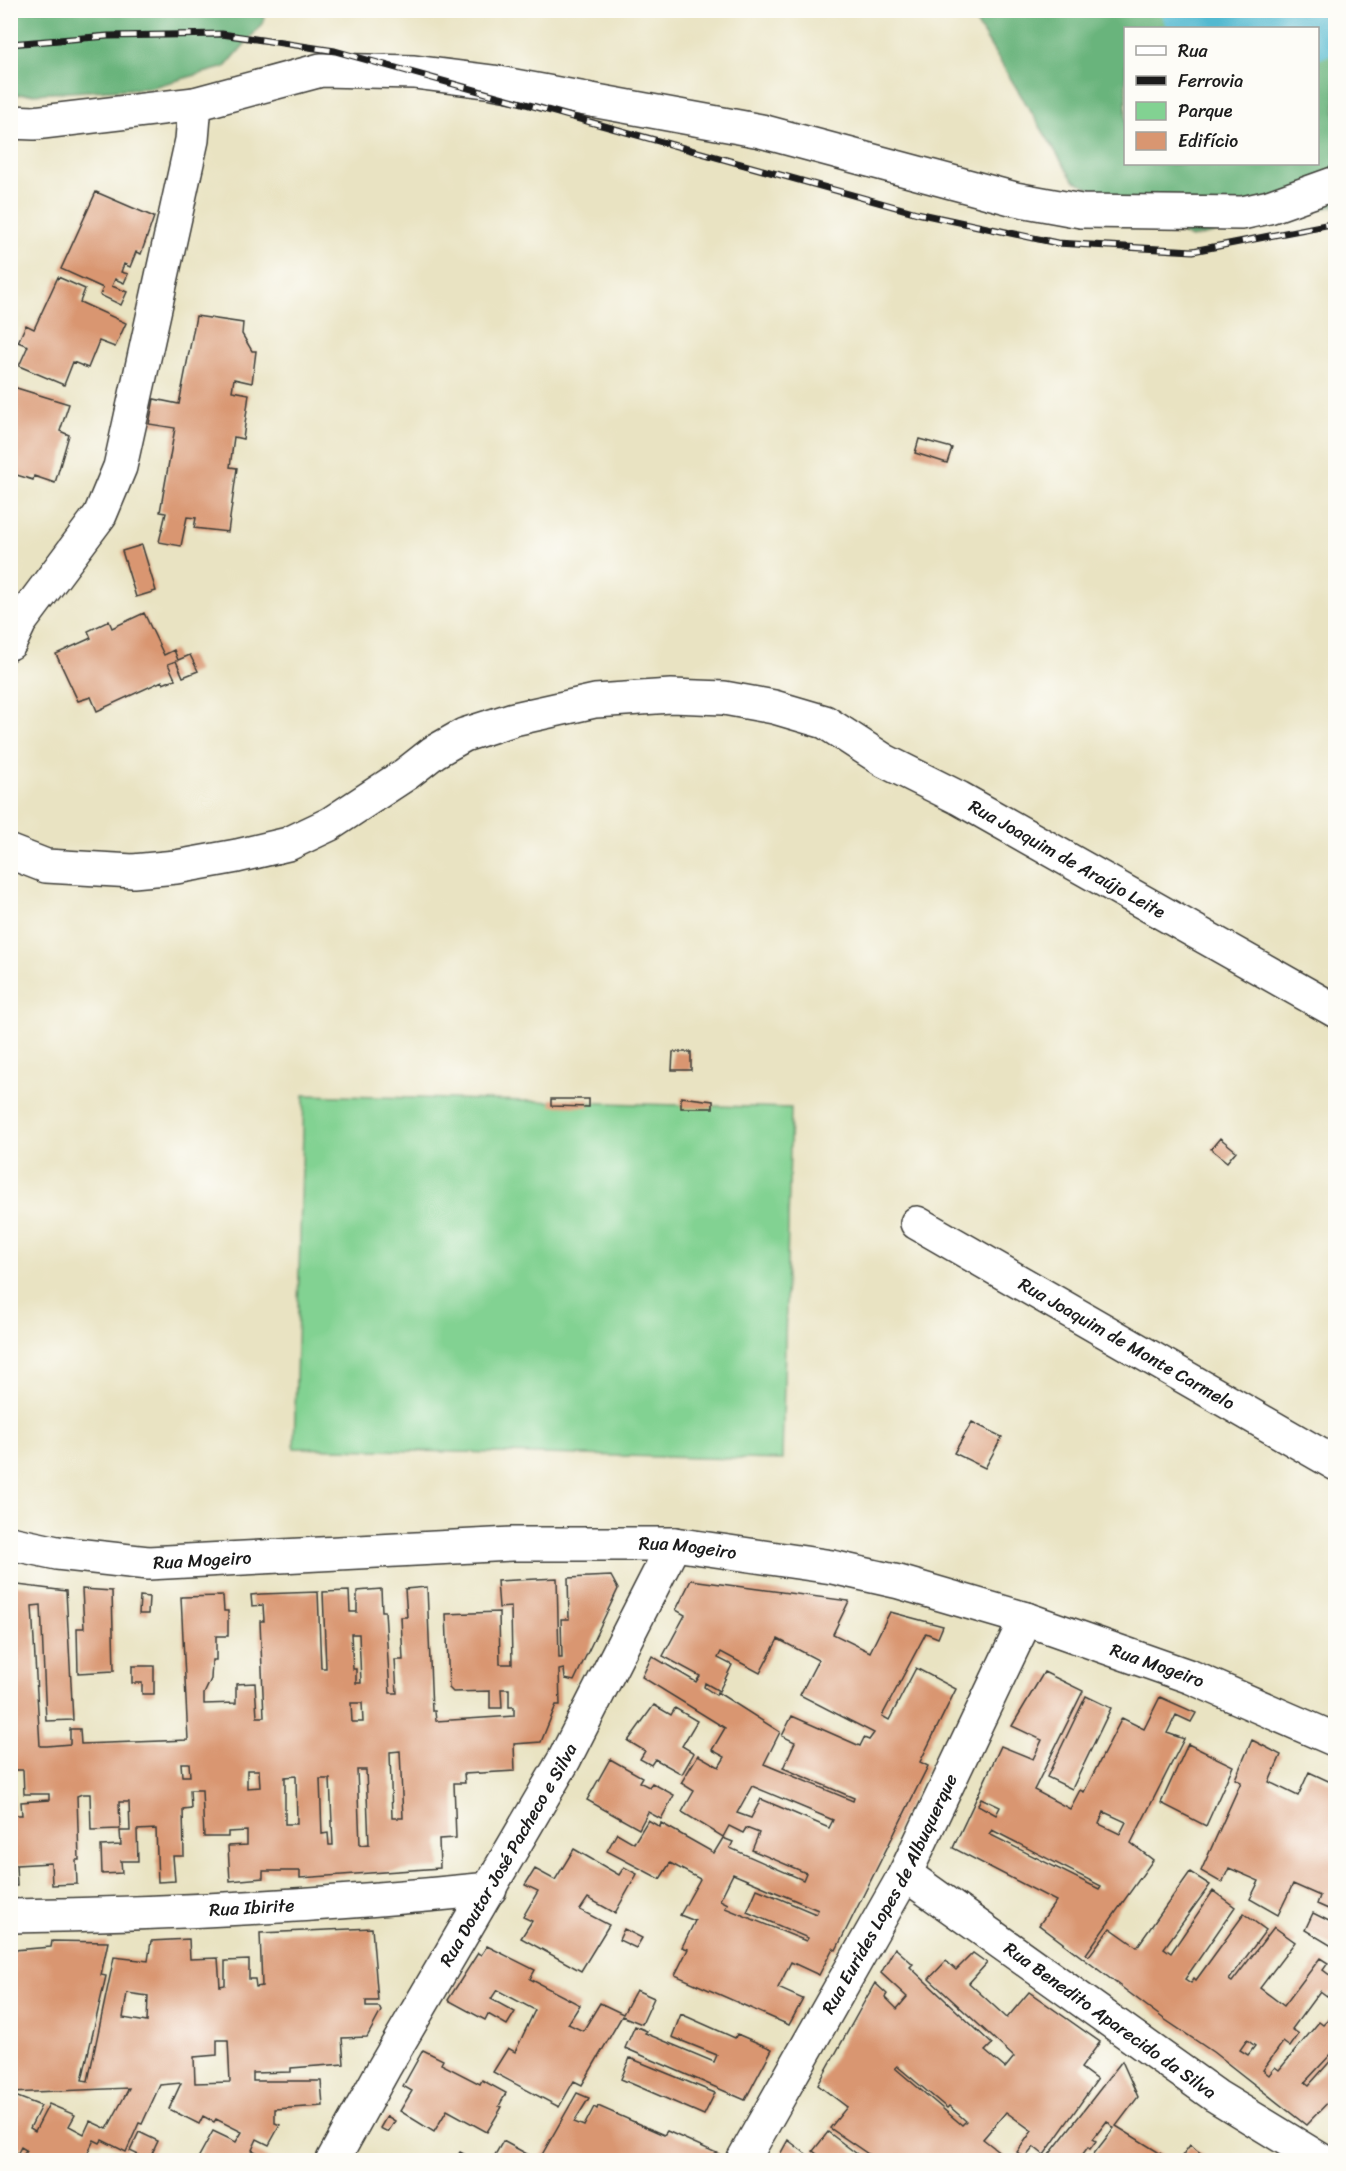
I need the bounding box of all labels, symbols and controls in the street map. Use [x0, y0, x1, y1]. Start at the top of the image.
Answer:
legend [1124, 27, 1319, 165]
text: Rua [1178, 35, 1209, 67]
text: Ferrovia [1178, 65, 1243, 97]
text: Parque [1178, 95, 1233, 127]
text: Edifício [1178, 125, 1238, 157]
street label: Rua Joaquim de Araújo Leite [963, 791, 1172, 928]
street label: Rua Joaquim de Monte Carmelo [1012, 1269, 1241, 1419]
street label: Rua Mogeiro [639, 1528, 739, 1569]
street label: Rua Mogeiro [152, 1542, 252, 1579]
street label: Rua Mogeiro [1106, 1634, 1210, 1697]
street label: Rua Doutor José Pacheco e Silva [431, 1737, 586, 1973]
street label: Rua Eurides Lopes de Albuquerque [813, 1768, 966, 2020]
street label: Rua Ibirite [208, 1889, 295, 1926]
street label: Rua Benedito Aparecido da Silva [997, 1933, 1223, 2108]

